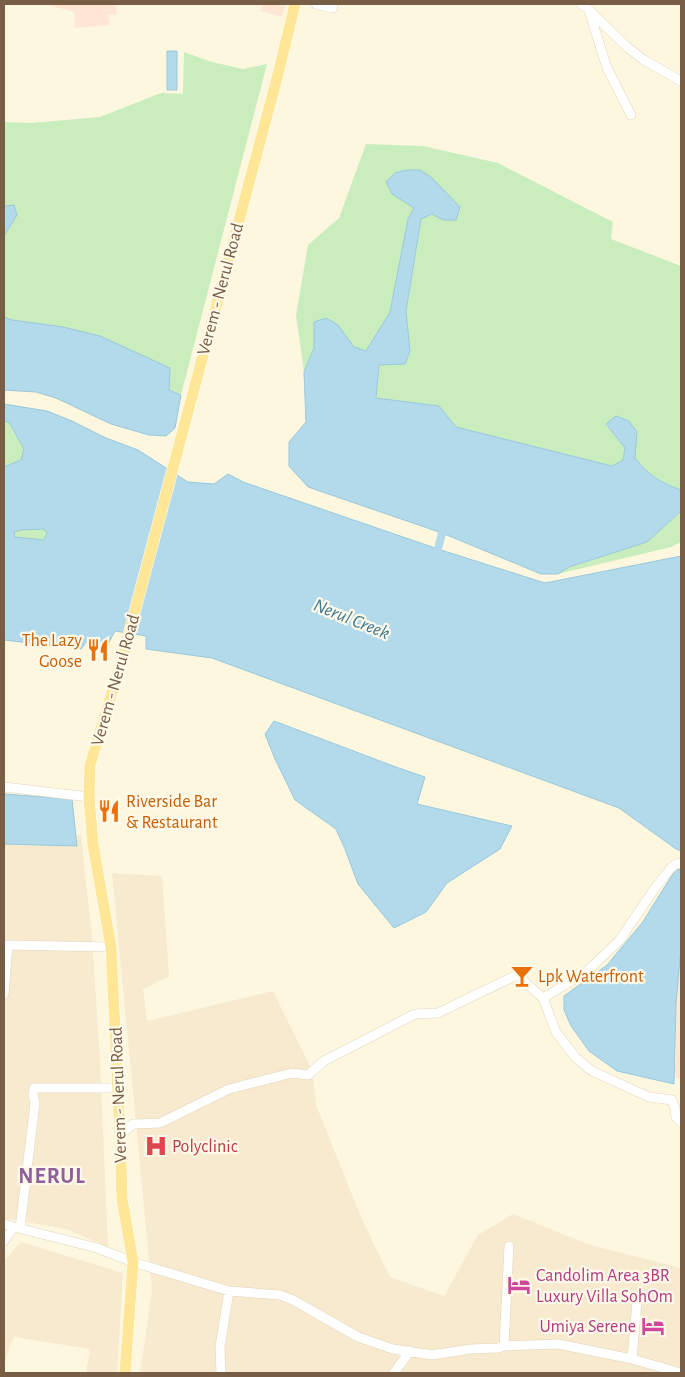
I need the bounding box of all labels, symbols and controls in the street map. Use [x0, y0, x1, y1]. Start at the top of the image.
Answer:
street label: Verem - Nerul Road [195, 221, 247, 357]
water label: Nerul Creek [311, 596, 392, 643]
street label: Verem - Nerul Road [89, 612, 143, 748]
place label: The Lazy Goose [22, 632, 82, 671]
restaurant icon: The Lazy Goose [85, 637, 111, 663]
place label: Riverside Bar & Restaurant [126, 793, 218, 832]
restaurant icon: Riverside Bar & Restaurant [96, 798, 122, 824]
bar icon: Lpk Waterfront [509, 963, 535, 989]
place label: Lpk Waterfront [538, 968, 644, 986]
street label: Verem - Nerul Road [108, 1027, 130, 1163]
hospital icon: Polyclinic [143, 1133, 169, 1159]
place label: Polyclinic [172, 1138, 238, 1156]
district label: NERUL [18, 1165, 86, 1187]
place label: Candolim Area 3BR Luxury Villa SohOm [536, 1267, 673, 1306]
hotel icon: Candolim Area 3BR Luxury Villa SohOm [506, 1272, 532, 1298]
hotel icon: Umiya Serene [640, 1313, 666, 1339]
place label: Umiya Serene [540, 1318, 636, 1336]

